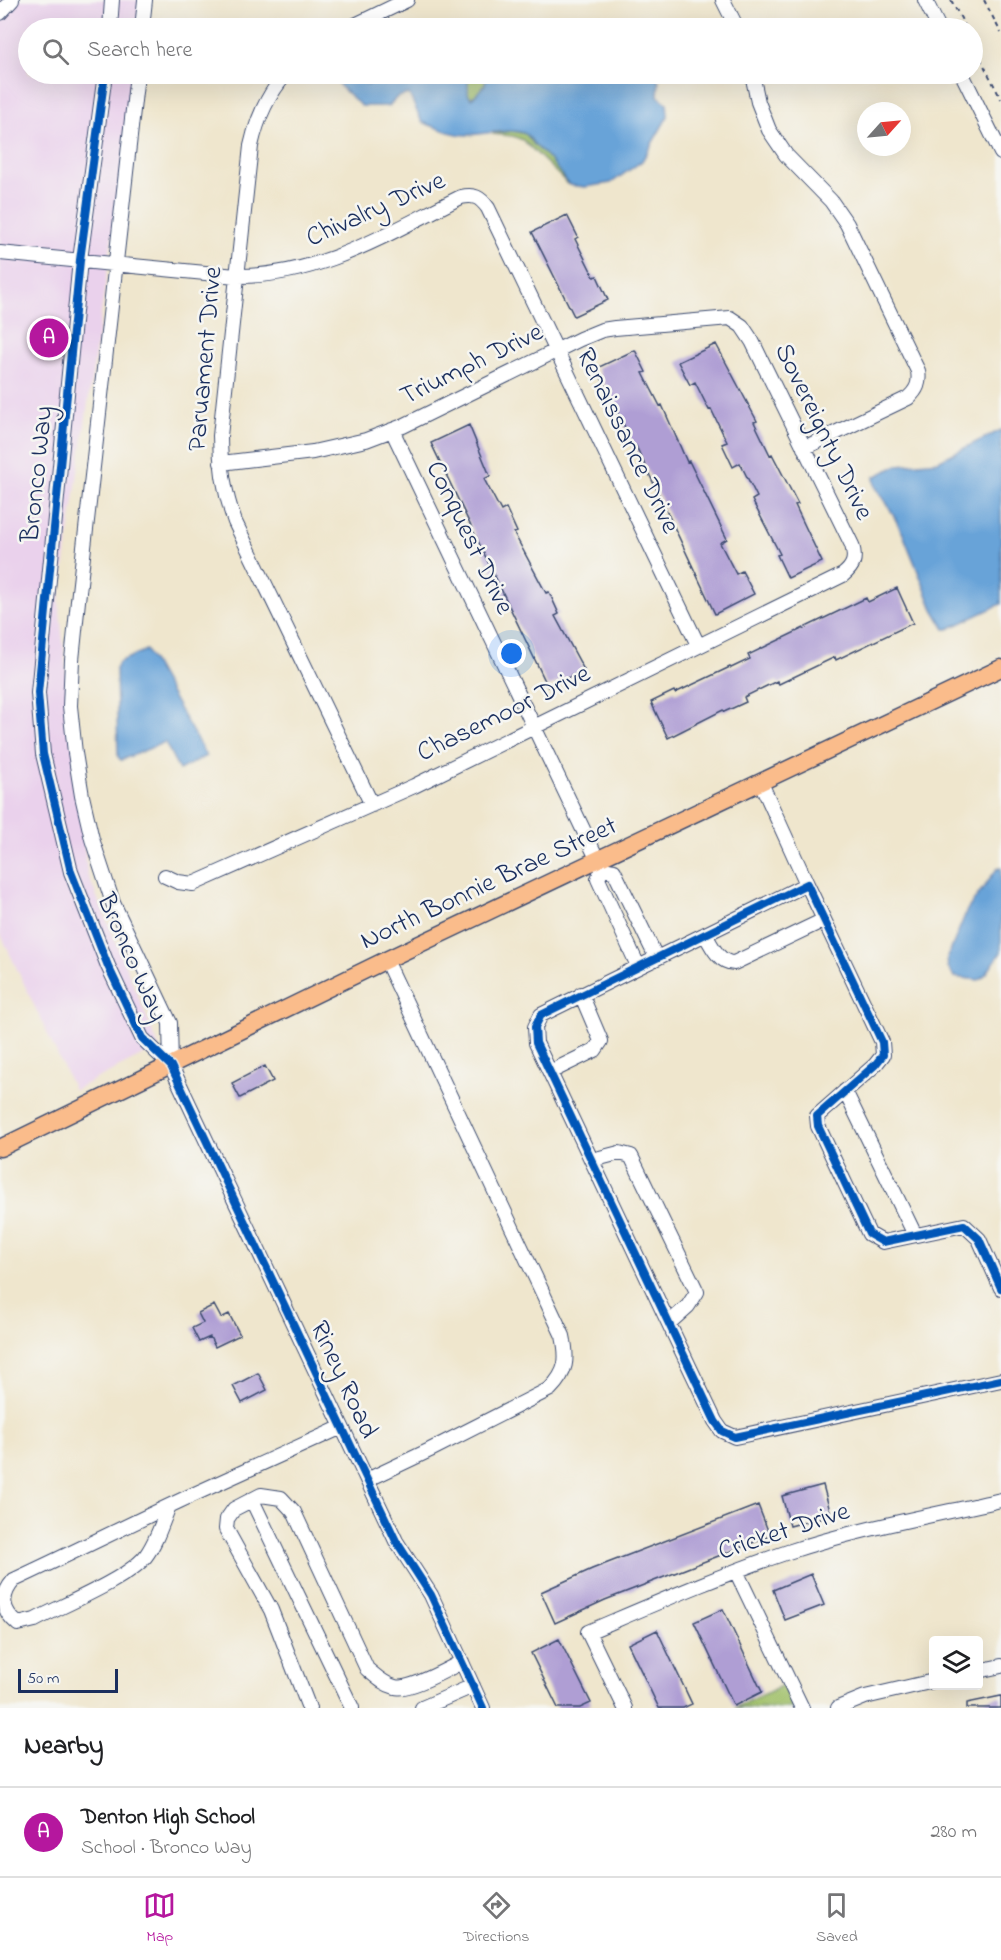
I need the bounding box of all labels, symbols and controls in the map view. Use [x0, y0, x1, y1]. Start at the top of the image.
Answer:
search box [18, 18, 983, 84]
icon: search [39, 35, 72, 68]
text: Search here [87, 35, 192, 67]
north arrow [857, 102, 911, 156]
street label: Chivalry Drive [300, 162, 453, 258]
street label: Paruament Drive [178, 264, 234, 453]
street label: Triumph Drive [394, 313, 551, 416]
pin: A [29, 316, 68, 360]
street label: Sovereignty Drive [763, 337, 883, 528]
street label: Renaissance Drive [565, 342, 689, 541]
street label: Bronco Way [11, 404, 65, 545]
street label: Conquest Drive [415, 454, 523, 622]
your location [497, 639, 526, 668]
street label: Chasemoor Drive [411, 655, 598, 773]
street label: North Bonnie Brae Street [354, 807, 624, 961]
street label: Bronco Way [85, 886, 177, 1029]
street label: Riney Road [299, 1315, 387, 1445]
street label: Cricket Drive [713, 1492, 856, 1572]
map controls [929, 1636, 983, 1690]
button: layers [929, 1636, 983, 1690]
scale bar [18, 1666, 118, 1694]
text: 50 m [27, 1667, 59, 1691]
text: Nearby [24, 1728, 103, 1766]
text: Denton High School [81, 1802, 255, 1834]
text: A [37, 1818, 50, 1847]
text: 280 m [930, 1818, 977, 1847]
text: School · Bronco Way [81, 1834, 252, 1863]
tab: Map [143, 1889, 176, 1949]
tab: Directions [463, 1889, 529, 1949]
tab: Saved [816, 1889, 858, 1949]

